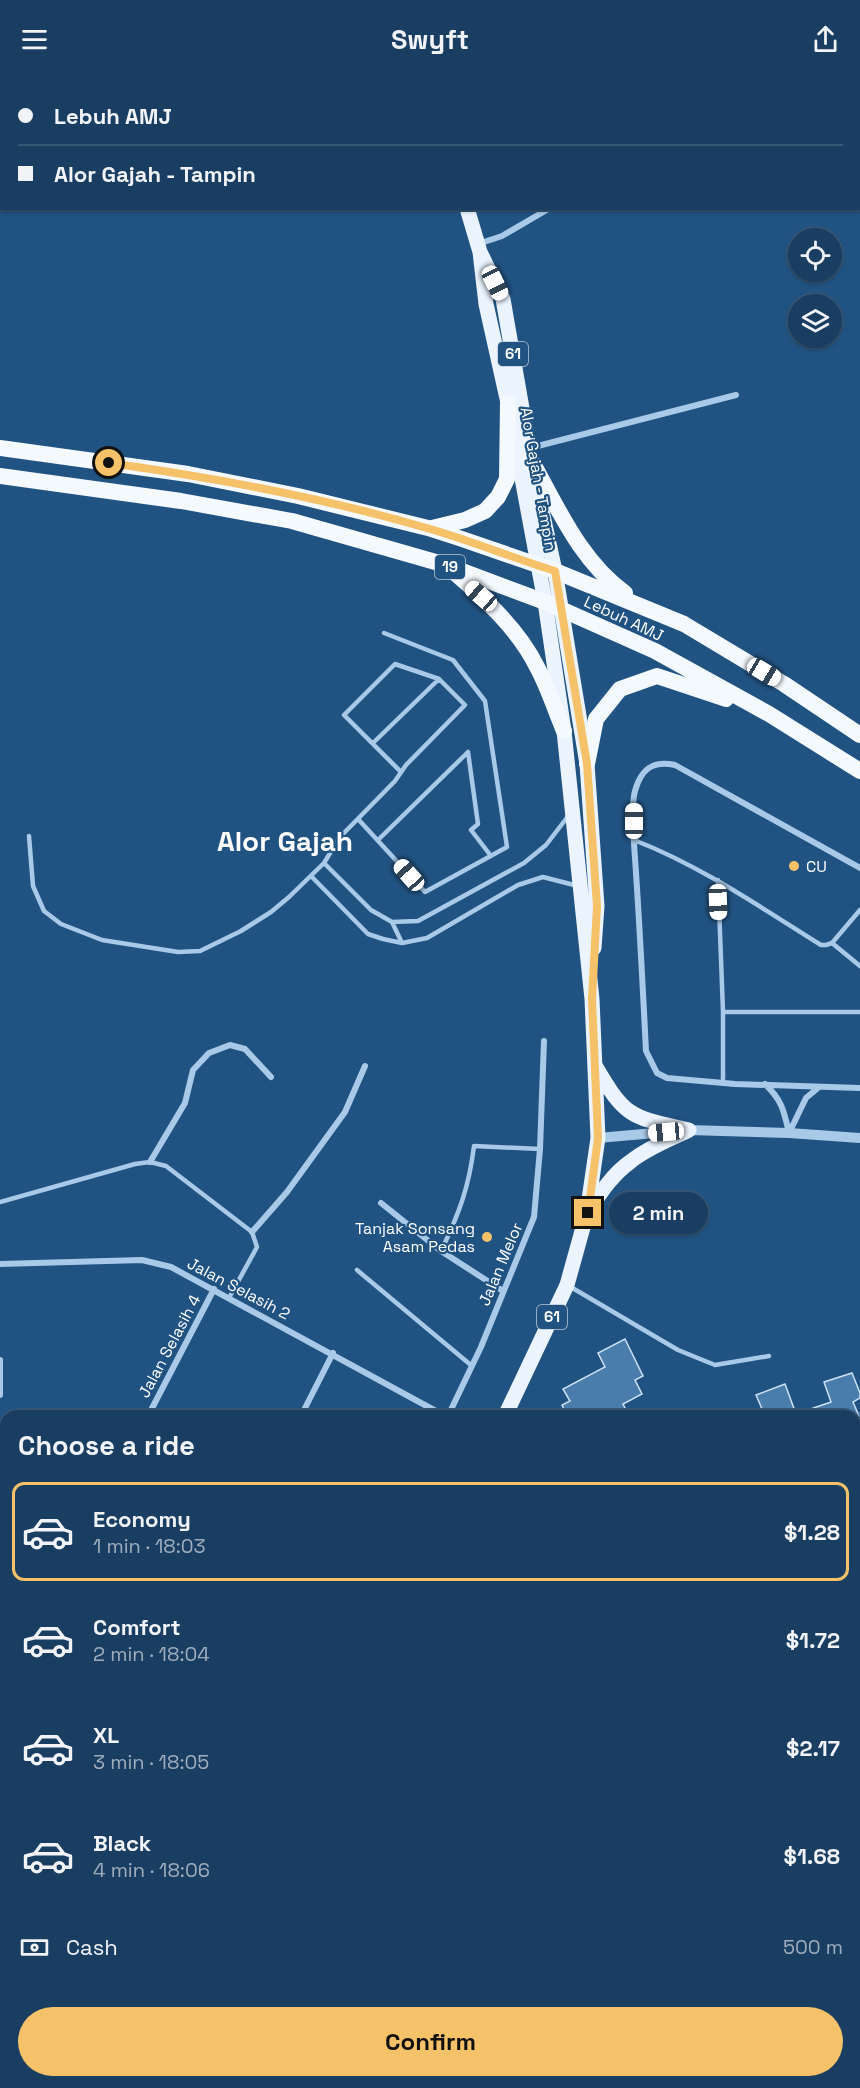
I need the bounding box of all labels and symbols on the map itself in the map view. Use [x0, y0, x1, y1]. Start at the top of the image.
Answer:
car [479, 263, 511, 303]
road number: 61 [498, 342, 528, 366]
street label: Alor Gajah - Tampin [515, 405, 562, 553]
route start [95, 449, 122, 476]
road number: 19 [435, 555, 465, 579]
car [462, 577, 500, 615]
street label: Lebuh AMJ [581, 591, 667, 646]
car [744, 655, 784, 689]
car [625, 803, 643, 839]
district label: Alor Gajah [217, 823, 353, 859]
car [390, 856, 428, 894]
place label: CU [806, 856, 827, 877]
marker: CU [787, 859, 801, 873]
car [708, 884, 728, 920]
car [647, 1121, 685, 1143]
callout: 2 min [609, 1192, 708, 1234]
route end [574, 1199, 601, 1226]
place label: Tanjak Sonsang Asam Pedas [355, 1218, 475, 1257]
street label: Jalan Melor [474, 1219, 527, 1309]
marker: Tanjak Sonsang Asam Pedas [480, 1230, 494, 1244]
street label: Jalan Selasih 2 [184, 1253, 294, 1324]
street label: Jalan Selasih 4 [133, 1291, 205, 1401]
road number: 61 [537, 1305, 567, 1329]

